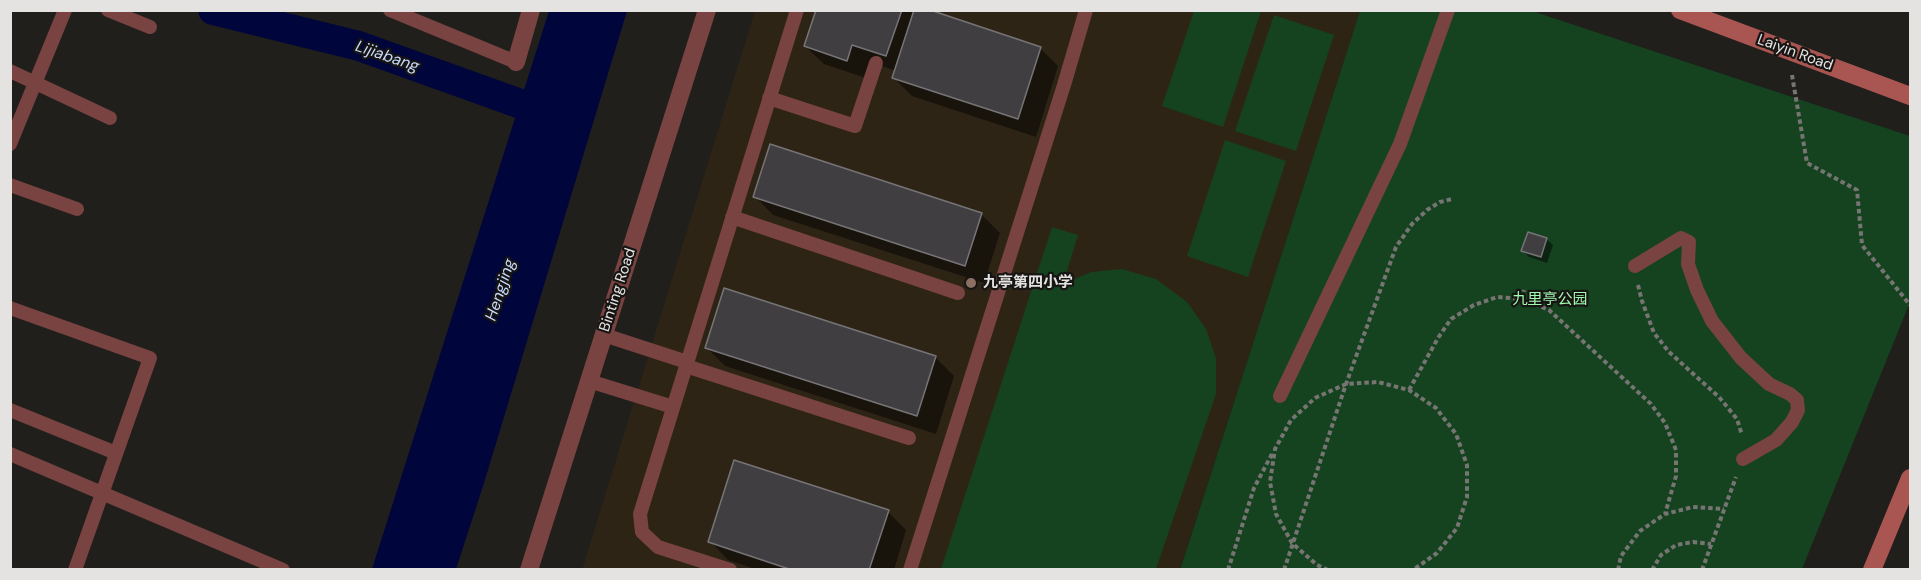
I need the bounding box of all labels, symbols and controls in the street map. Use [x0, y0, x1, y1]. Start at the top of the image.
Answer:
street label: Laiyin Road [1755, 31, 1835, 75]
water label: Lijiabang [353, 37, 421, 77]
street label: Binting Road [596, 246, 640, 334]
water label: Hengjing [482, 256, 520, 324]
place label: 九亭第四小学 [983, 274, 1073, 292]
marker: 九亭第四小学 [964, 276, 978, 290]
park label: 九里亭公园 [1513, 291, 1587, 309]

